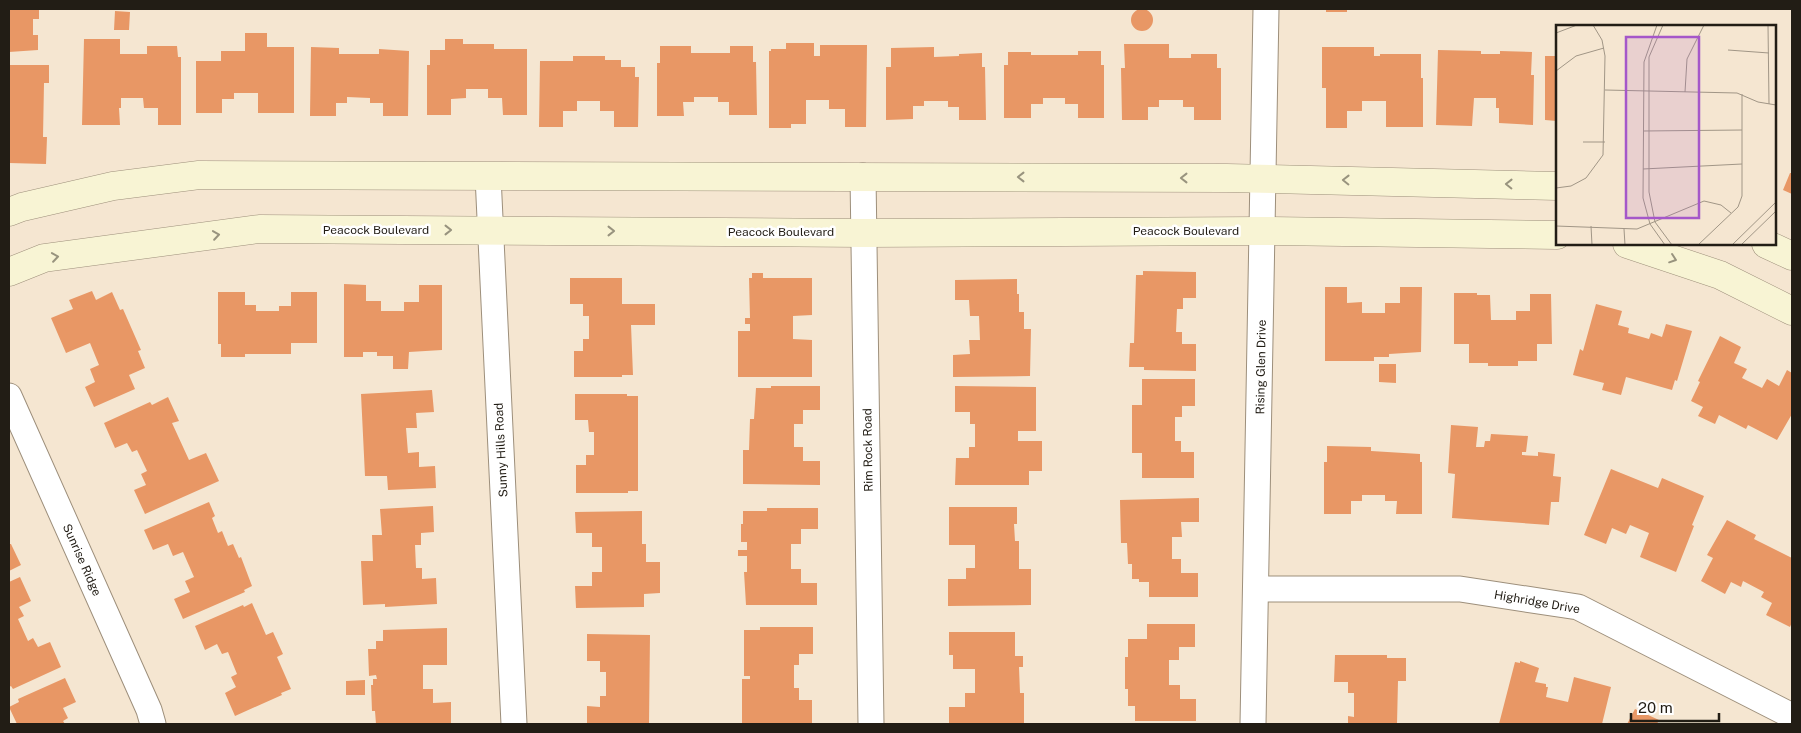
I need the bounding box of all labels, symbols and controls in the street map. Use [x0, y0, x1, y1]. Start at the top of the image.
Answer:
inset map [1556, 25, 1776, 245]
one-way arrow [1017, 172, 1024, 182]
one-way arrow [1179, 173, 1187, 183]
one-way arrow [1342, 175, 1350, 185]
one-way arrow [1504, 179, 1512, 189]
street label: Peacock Boulevard [323, 223, 429, 237]
street label: Peacock Boulevard [1133, 224, 1239, 238]
one-way arrow [444, 225, 452, 235]
street label: Peacock Boulevard [728, 225, 834, 239]
one-way arrow [607, 226, 615, 236]
one-way arrow [212, 230, 220, 241]
one-way arrow [51, 252, 59, 262]
one-way arrow [1669, 254, 1677, 264]
street label: Rising Glen Drive [1253, 319, 1269, 415]
street label: Sunny Hills Road [492, 402, 510, 498]
street label: Rim Rock Road [860, 408, 876, 492]
street label: Sunrise Ridge [60, 522, 104, 598]
street label: Highridge Drive [1493, 588, 1581, 616]
scale bar [1631, 690, 1718, 722]
text: 20 m [1638, 699, 1673, 716]

